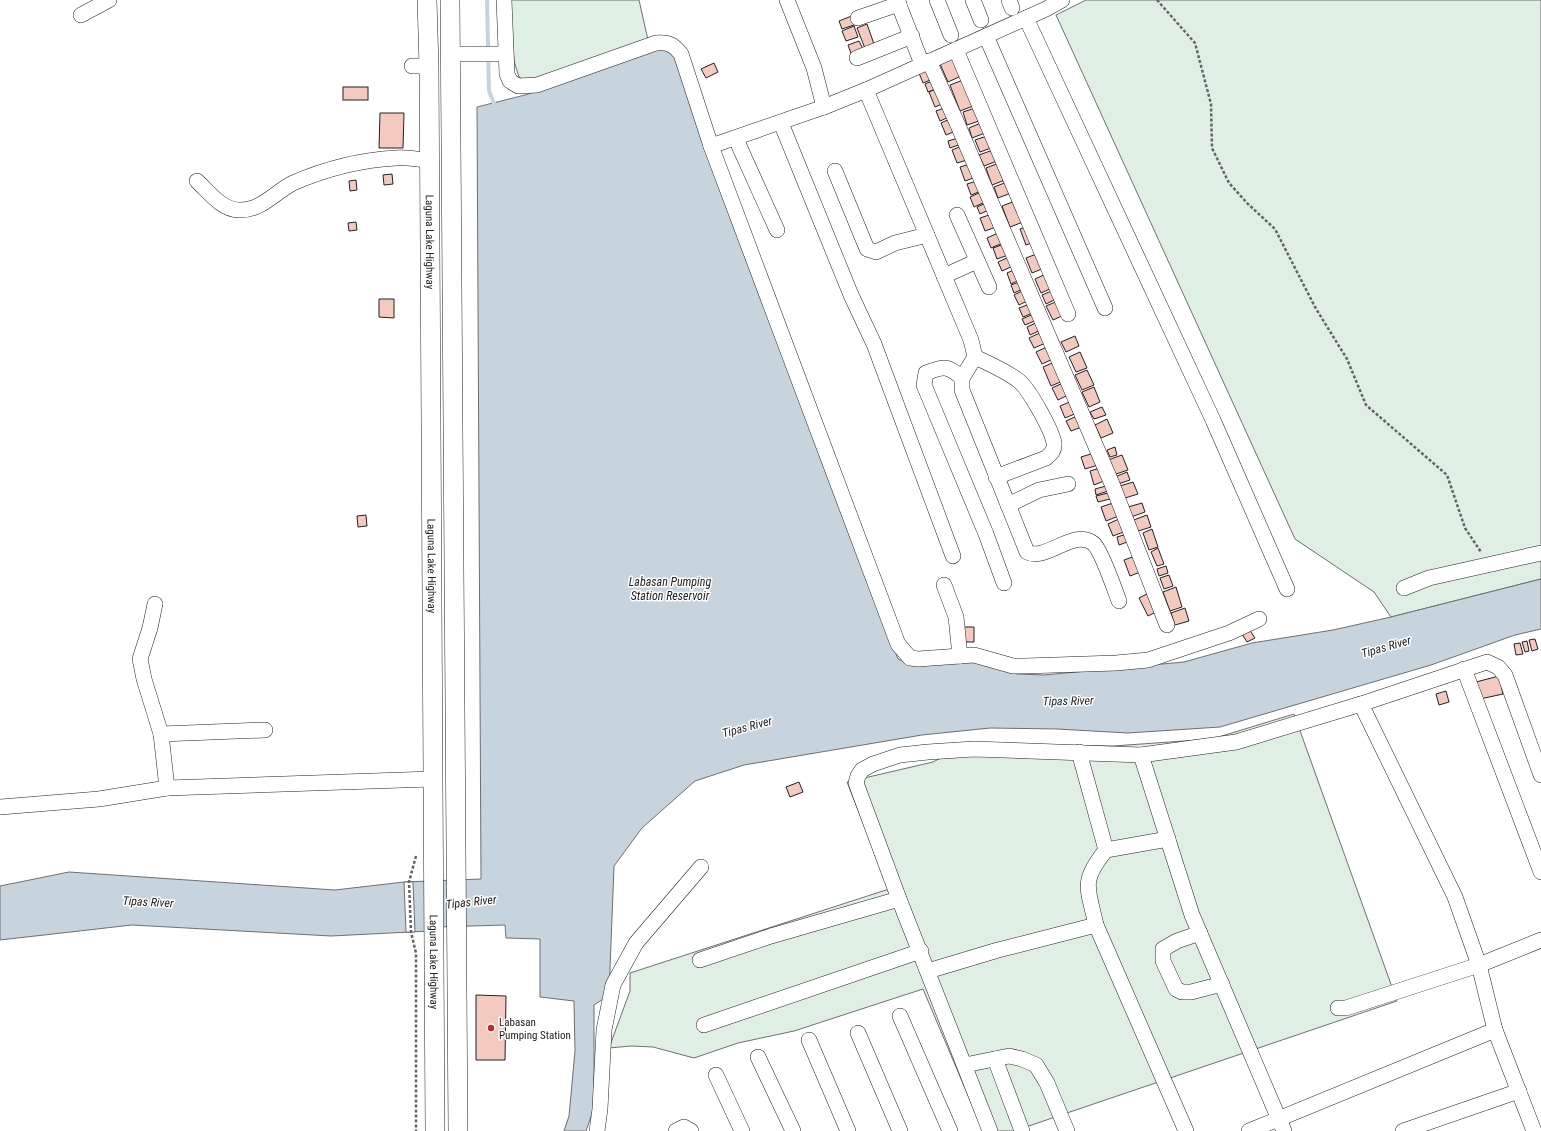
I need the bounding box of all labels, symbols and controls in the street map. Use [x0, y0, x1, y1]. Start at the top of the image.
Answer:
street label: Laguna Lake Highway [423, 195, 436, 290]
street label: Laguna Lake Highway [425, 519, 438, 614]
water label: Labasan Pumping Station Reservoir [629, 575, 711, 603]
water label: Tipas River [1360, 633, 1413, 661]
water label: Tipas River [1042, 694, 1094, 708]
water label: Tipas River [721, 714, 774, 740]
water label: Tipas River [445, 892, 497, 912]
water label: Tipas River [122, 894, 174, 910]
street label: Laguna Lake Highway [427, 915, 440, 1010]
place label: Labasan Pumping Station [499, 1016, 571, 1042]
marker: Labasan Pumping Station [486, 1023, 496, 1033]

